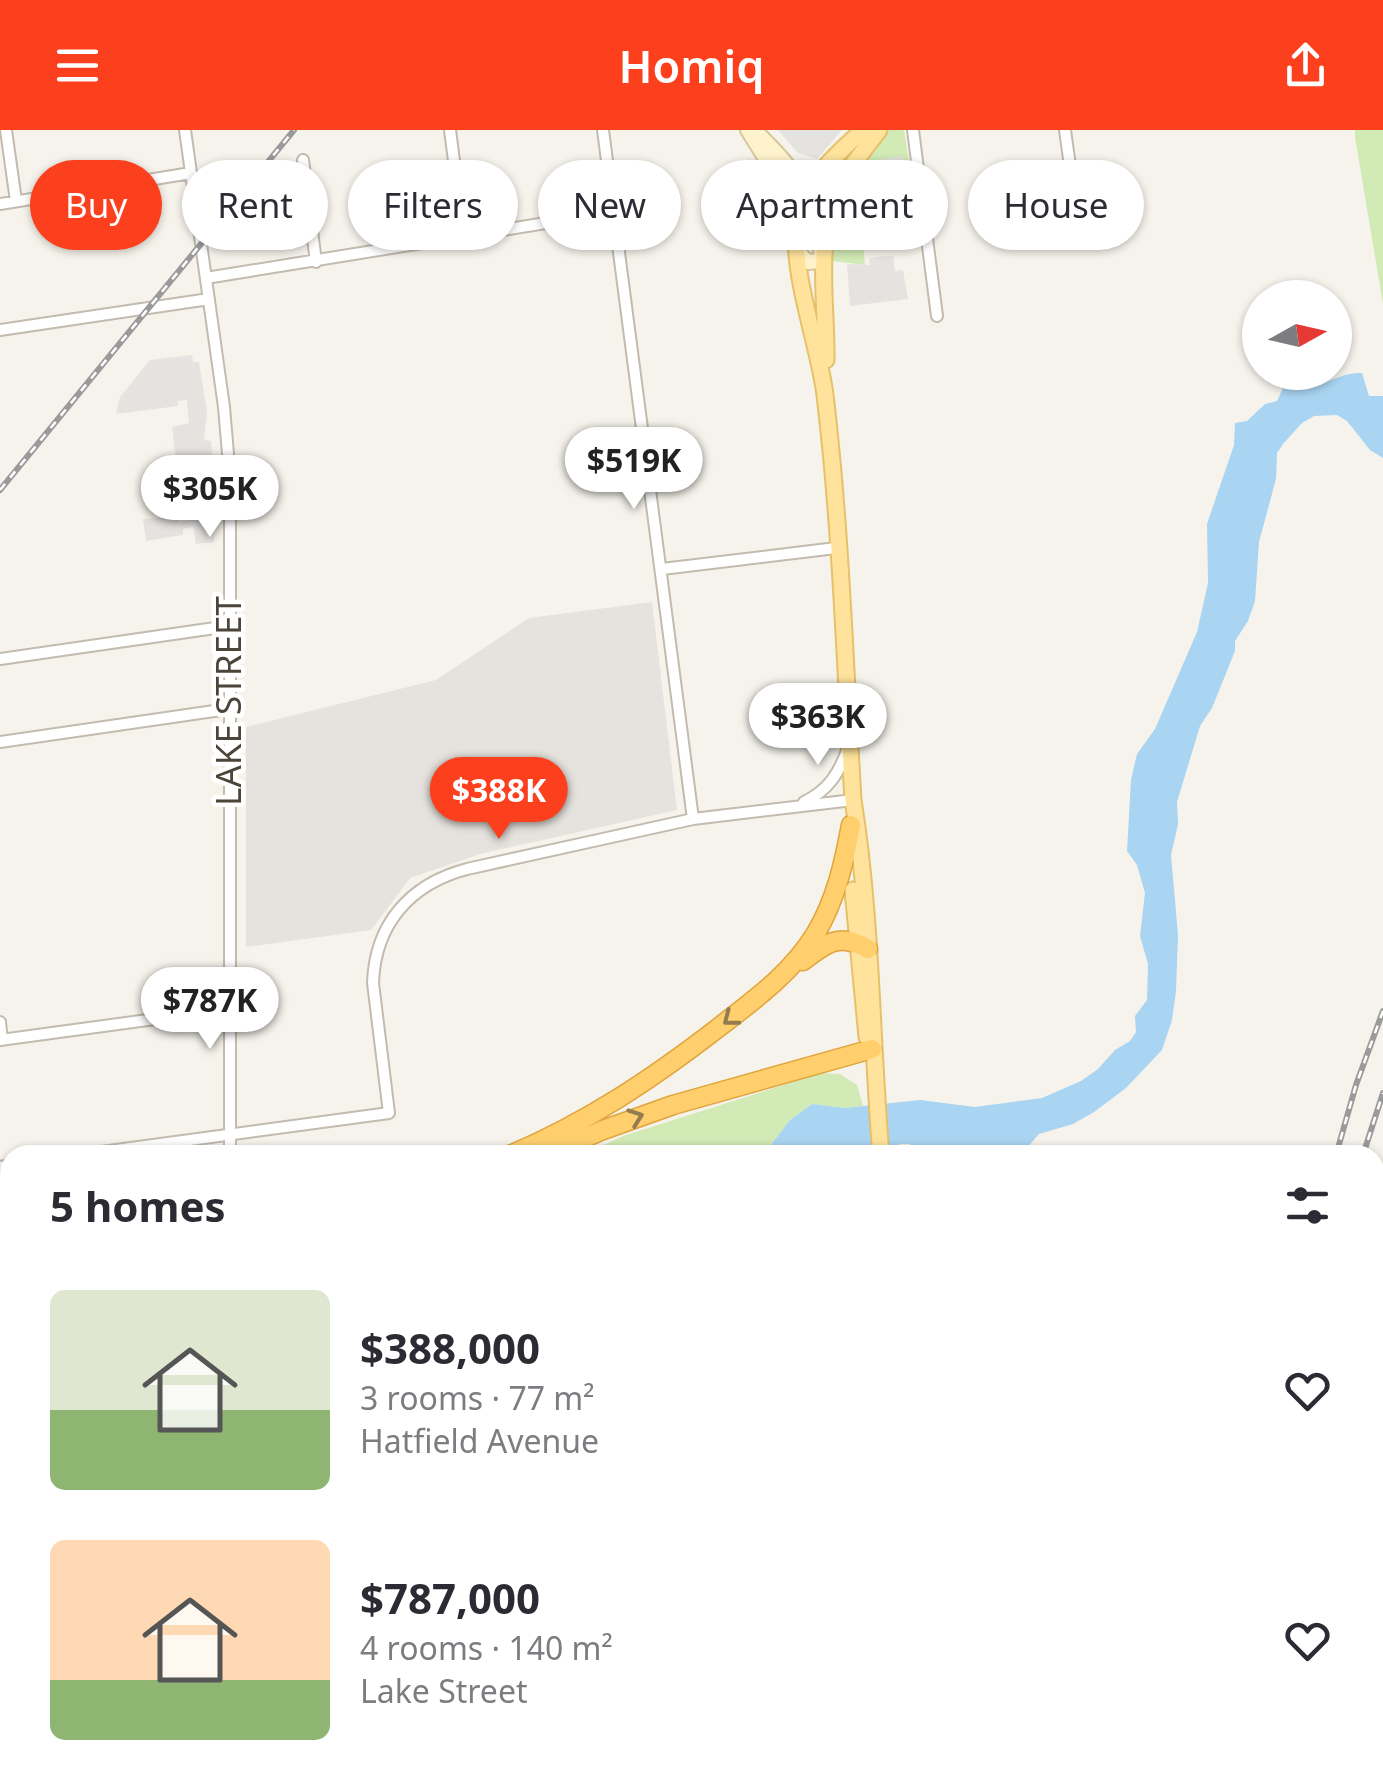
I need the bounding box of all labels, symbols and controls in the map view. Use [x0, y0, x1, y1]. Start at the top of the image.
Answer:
text: Homiq [619, 35, 764, 96]
icon: menu [50, 38, 105, 93]
icon: share [1278, 38, 1333, 93]
chip: Buy [30, 160, 162, 250]
chip: Rent [182, 160, 328, 250]
chip: Filters [348, 160, 518, 250]
chip: New [538, 160, 681, 250]
chip: Apartment [701, 160, 948, 250]
chip: House [968, 160, 1144, 250]
north arrow [1242, 280, 1352, 390]
map controls [1242, 280, 1352, 390]
pin: $519K [564, 427, 704, 512]
text: $519K [587, 438, 681, 481]
pin: $305K [140, 455, 280, 540]
text: $305K [163, 466, 257, 509]
street label: LAKE STREET [204, 596, 251, 806]
pin: $363K [748, 683, 888, 768]
text: $363K [771, 694, 865, 737]
pin: $388K [429, 757, 569, 842]
text: $388K [452, 768, 546, 811]
pin: $787K [140, 967, 280, 1052]
text: $787K [163, 978, 257, 1021]
one-way arrow [723, 1007, 741, 1025]
one-way arrow [627, 1108, 644, 1129]
text: 5 homes [50, 1177, 226, 1234]
icon: filters [1280, 1178, 1335, 1233]
text: $388,000 [360, 1319, 540, 1376]
icon: home [130, 1330, 250, 1450]
icon: heart [1280, 1363, 1335, 1418]
text: 3 rooms · 77 m² [360, 1376, 594, 1419]
text: Hatfield Avenue [360, 1419, 599, 1462]
text: $787,000 [360, 1569, 540, 1626]
icon: home [130, 1580, 250, 1700]
icon: heart [1280, 1613, 1335, 1668]
text: 4 rooms · 140 m² [360, 1626, 613, 1669]
text: Lake Street [360, 1669, 528, 1712]

